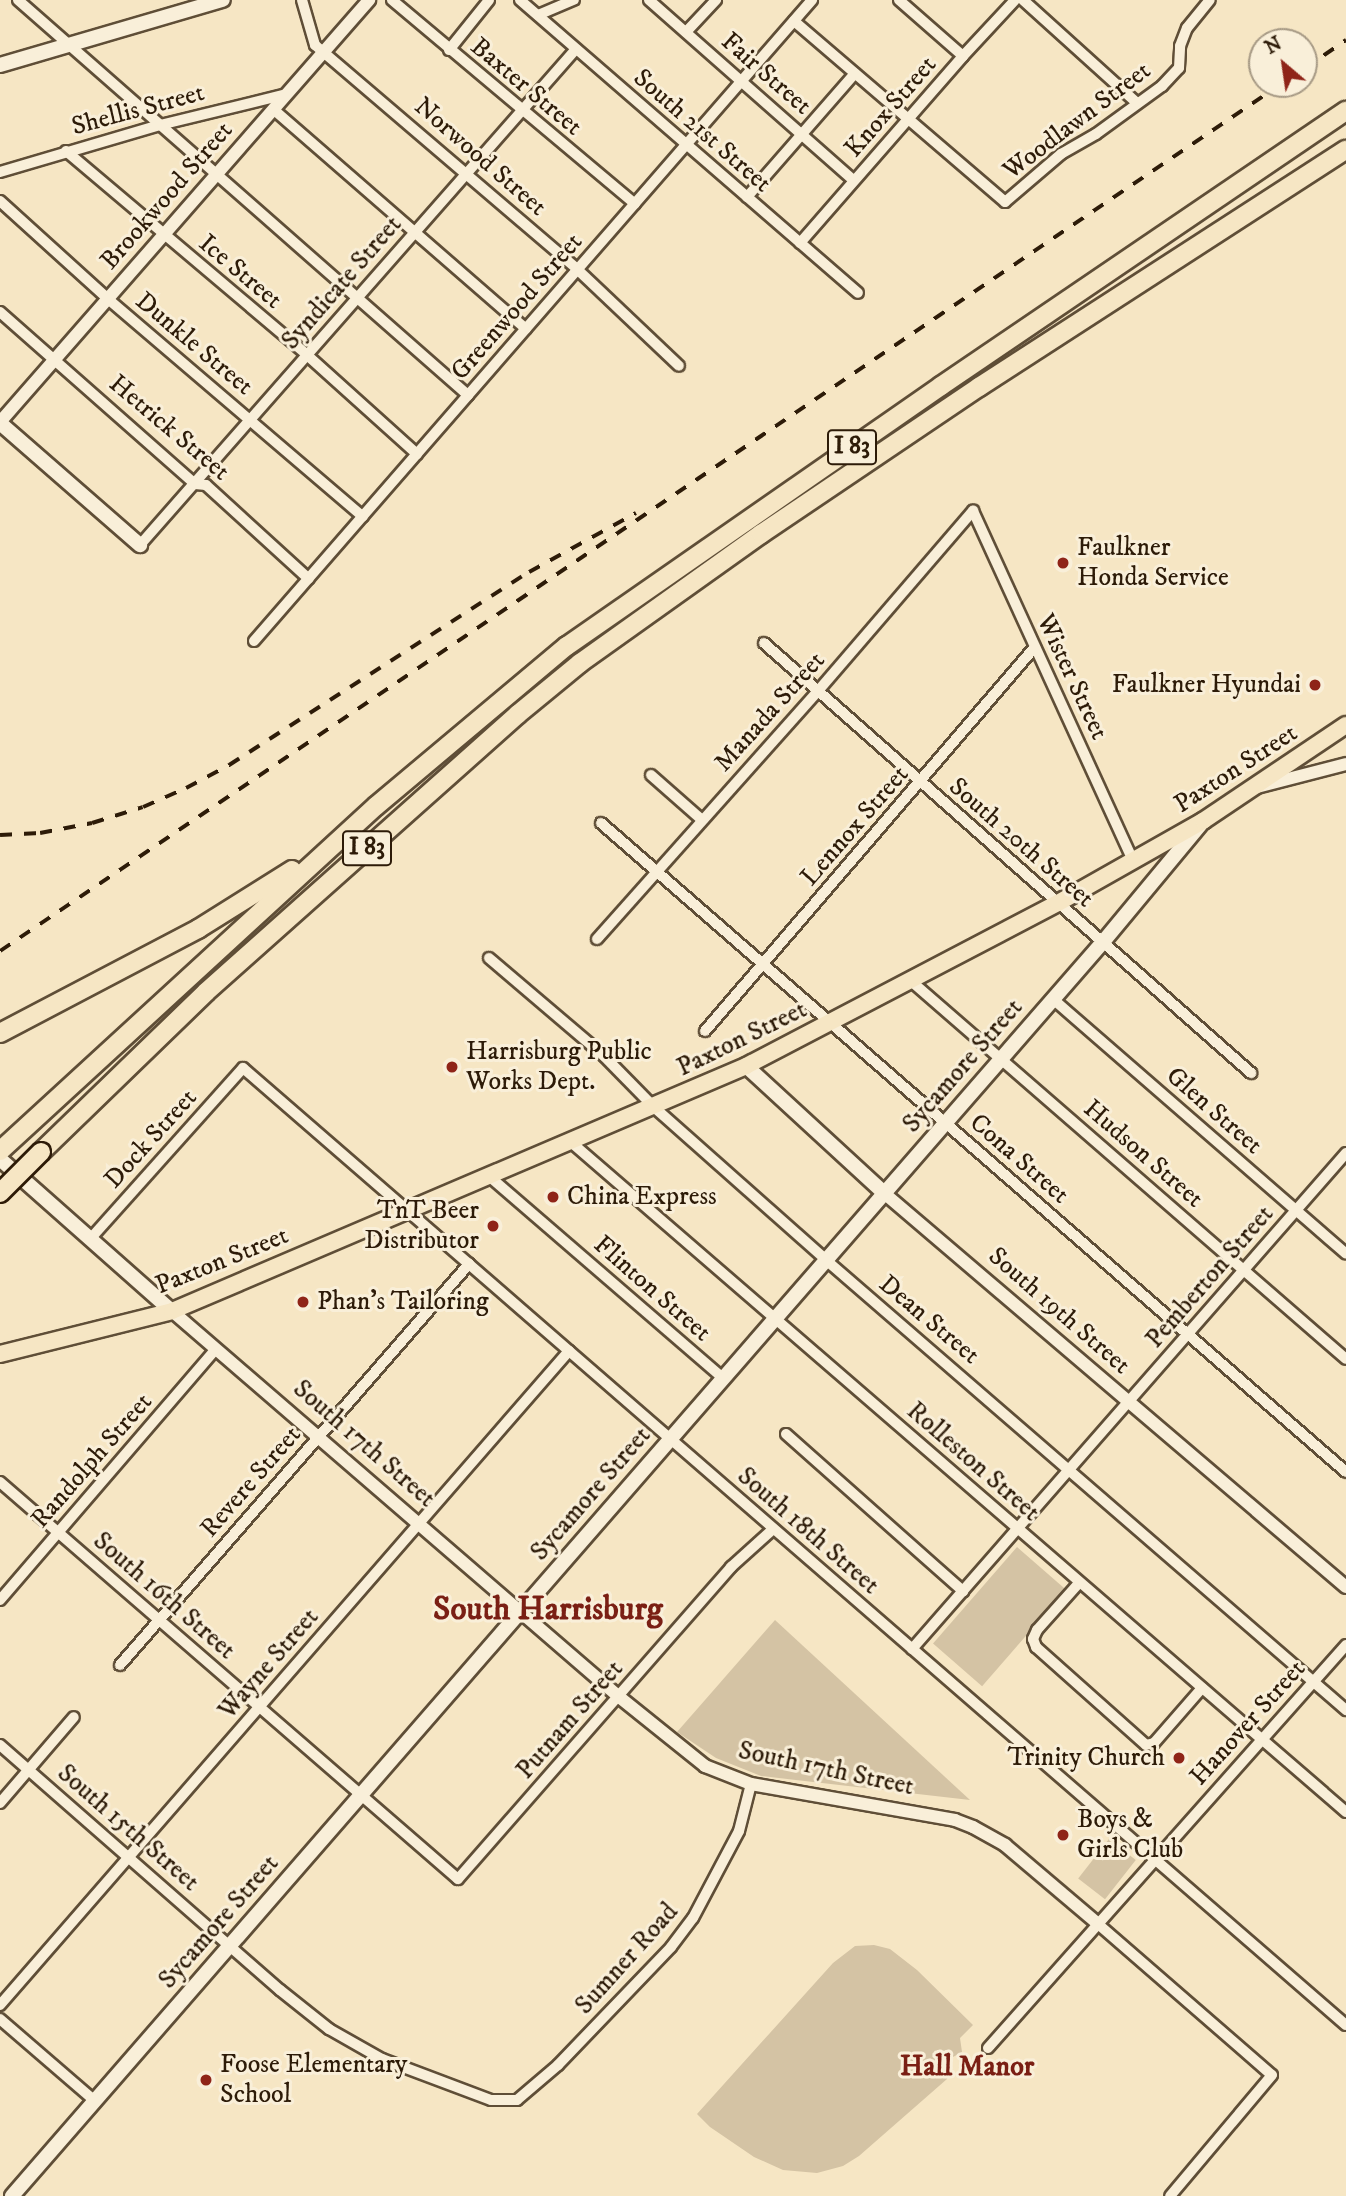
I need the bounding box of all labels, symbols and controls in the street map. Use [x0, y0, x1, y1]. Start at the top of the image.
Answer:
street label: Fair Street [714, 26, 818, 122]
north arrow [1248, 28, 1318, 98]
street label: Baxter Street [464, 31, 588, 143]
text: N [1261, 32, 1286, 60]
street label: Knox Street [838, 50, 944, 164]
street label: Woodlawn Street [997, 55, 1157, 187]
street label: South 21st Street [627, 63, 777, 199]
street label: Shellis Street [68, 77, 208, 143]
street label: Norwood Street [407, 91, 553, 223]
street label: Brookwood Street [94, 116, 240, 276]
street label: Syndicate Street [275, 210, 409, 356]
street label: Greenwood Street [445, 227, 589, 387]
street label: Ice Street [192, 228, 288, 316]
street label: Dunkle Street [129, 286, 259, 402]
street label: Hetrick Street [102, 368, 236, 488]
road number: I 83 [826, 426, 878, 467]
place label: Faulkner Honda Service [1077, 532, 1229, 594]
marker: Faulkner Honda Service [1055, 555, 1071, 571]
street label: Wister Street [1029, 609, 1115, 745]
street label: Manada Street [708, 646, 832, 778]
place label: Faulkner Hyundai [1112, 669, 1301, 701]
marker: Faulkner Hyundai [1307, 677, 1323, 693]
street label: Paxton Street [1169, 718, 1303, 820]
street label: Lennox Street [794, 760, 916, 892]
street label: South 20th Street [942, 771, 1100, 915]
road number: I 83 [341, 828, 393, 868]
street label: Sycamore Street [896, 993, 1030, 1139]
street label: Paxton Street [672, 994, 812, 1084]
place label: Harrisburg Public Works Dept. [466, 1036, 652, 1098]
marker: Harrisburg Public Works Dept. [444, 1059, 460, 1075]
street label: Glen Street [1159, 1061, 1269, 1161]
street label: Dock Street [98, 1083, 204, 1195]
street label: Hudson Street [1077, 1093, 1209, 1215]
street label: Cona Street [963, 1107, 1075, 1211]
place label: China Express [567, 1181, 717, 1213]
marker: China Express [545, 1189, 561, 1205]
place label: TnT Beer Distributor [364, 1195, 479, 1256]
street label: Pemberton Street [1139, 1199, 1281, 1355]
marker: TnT Beer Distributor [485, 1218, 501, 1234]
street label: Paxton Street [151, 1220, 293, 1302]
street label: Flinton Street [587, 1229, 717, 1349]
street label: South 19th Street [982, 1241, 1136, 1381]
street label: Dean Street [872, 1269, 986, 1371]
place label: Phan's Tailoring [317, 1286, 489, 1318]
marker: Phan's Tailoring [295, 1294, 311, 1310]
street label: South 17th Street [286, 1374, 442, 1514]
street label: Randolph Street [25, 1387, 159, 1535]
street label: Rolleston Street [900, 1396, 1046, 1528]
street label: Revere Street [194, 1420, 308, 1544]
street label: Sycamore Street [524, 1421, 658, 1567]
street label: South 18th Street [731, 1461, 885, 1601]
street label: South 16th Street [86, 1526, 242, 1666]
district label: South Harrisburg [433, 1590, 663, 1630]
street label: Wayne Street [212, 1602, 326, 1726]
street label: Putnam Street [510, 1654, 630, 1786]
street label: Hanover Street [1184, 1654, 1312, 1792]
street label: South 17th Street [735, 1735, 917, 1803]
place label: Trinity Church [1007, 1742, 1165, 1774]
marker: Trinity Church [1171, 1750, 1187, 1766]
street label: South 15th Street [51, 1758, 205, 1898]
place label: Boys & Girls Club [1077, 1804, 1183, 1866]
marker: Boys & Girls Club [1055, 1827, 1071, 1843]
street label: Sycamore Street [152, 1849, 286, 1995]
street label: Sumner Road [569, 1897, 685, 2021]
place label: Foose Elementary School [220, 2049, 407, 2110]
district label: Hall Manor [900, 2050, 1034, 2084]
marker: Foose Elementary School [198, 2072, 214, 2088]

